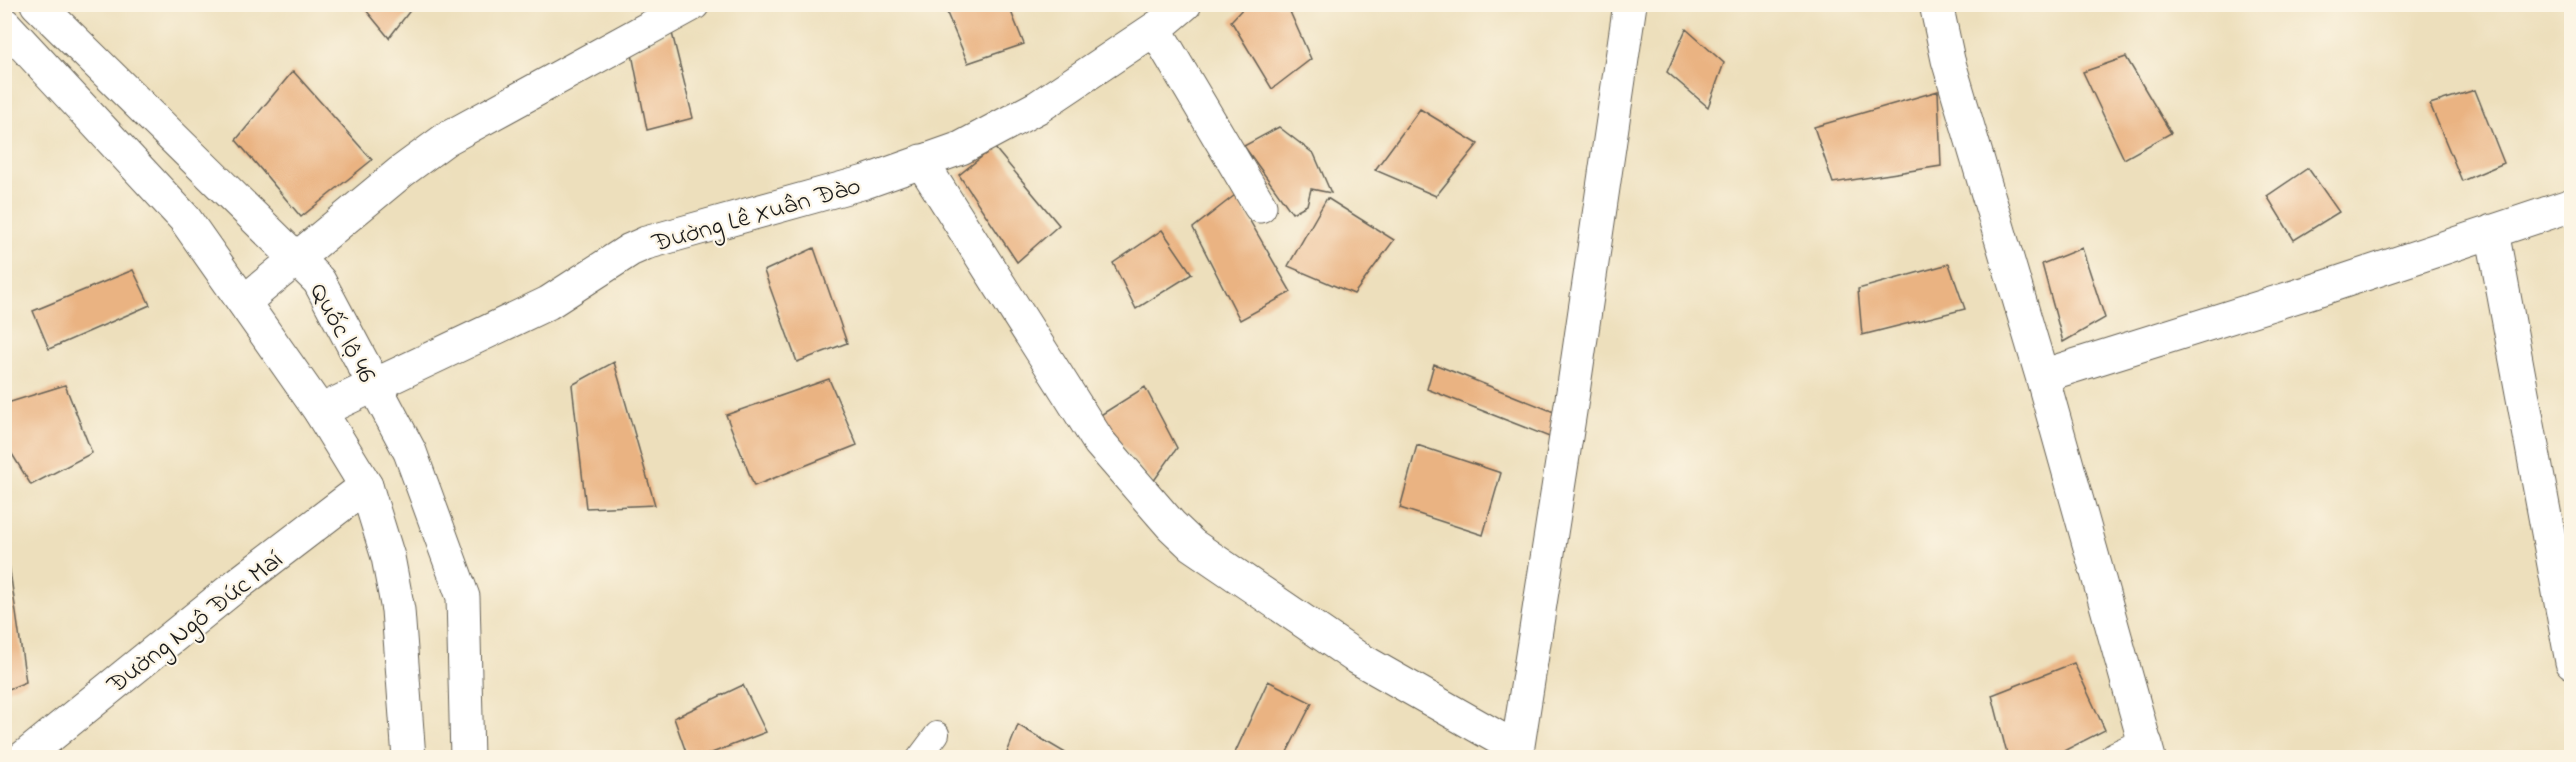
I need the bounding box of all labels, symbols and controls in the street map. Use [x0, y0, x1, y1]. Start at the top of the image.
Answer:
street label: Đường Lê Xuân Đào [647, 168, 865, 264]
street label: Quốc lộ 46 [298, 277, 384, 390]
street label: Đường Ngô Đức Maí [99, 542, 292, 705]

